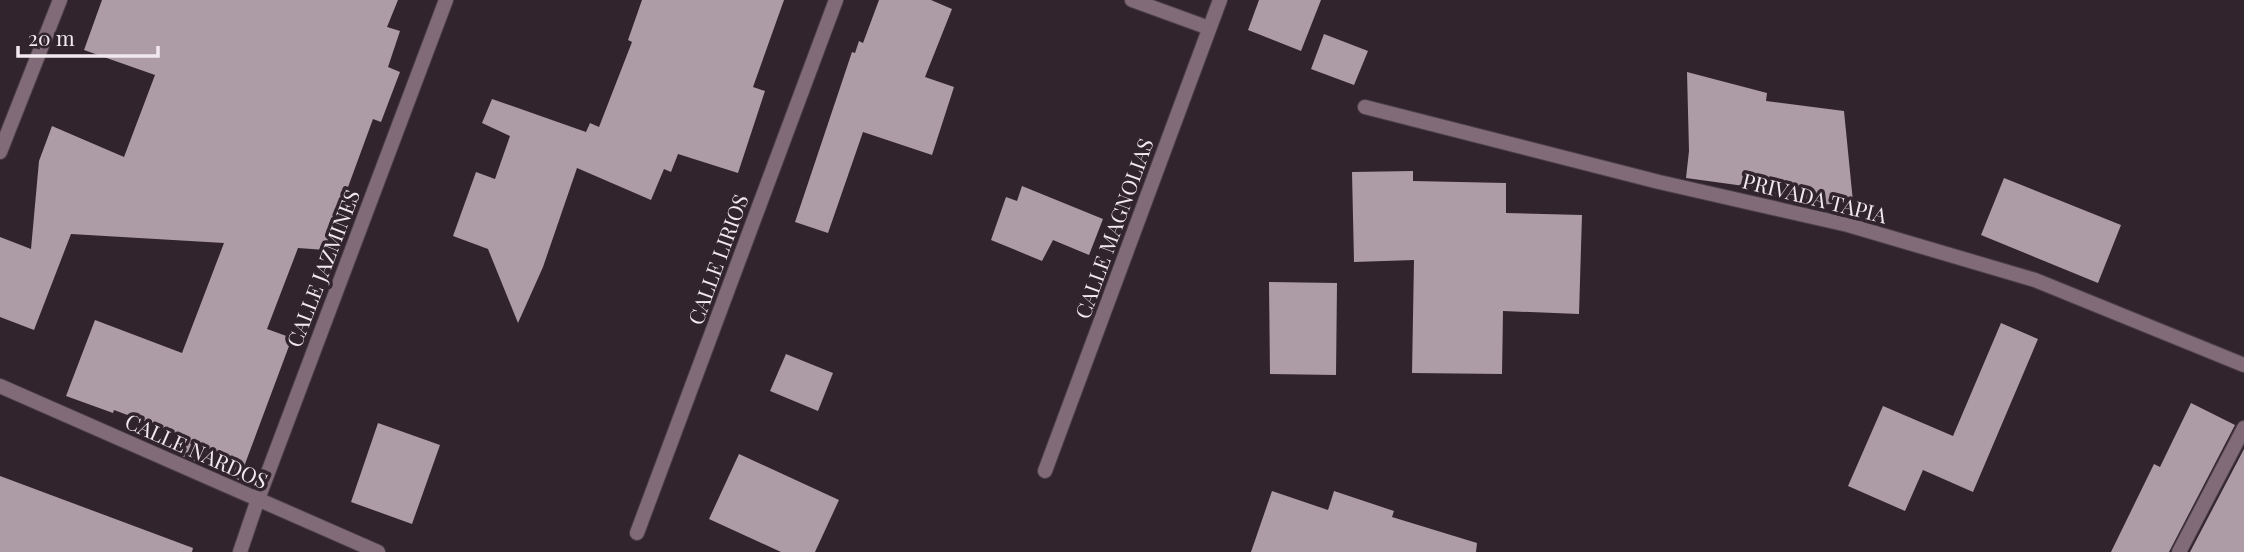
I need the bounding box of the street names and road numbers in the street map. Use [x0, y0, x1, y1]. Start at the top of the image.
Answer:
street label: CALLE MAGNOLIAS [1067, 134, 1159, 322]
street label: PRIVADA TAPIA [1740, 166, 1891, 229]
street label: CALLE JAZMINES [279, 185, 365, 351]
street label: CALLE LIRIOS [680, 190, 754, 328]
street label: CALLE NARDOS [121, 406, 273, 494]

